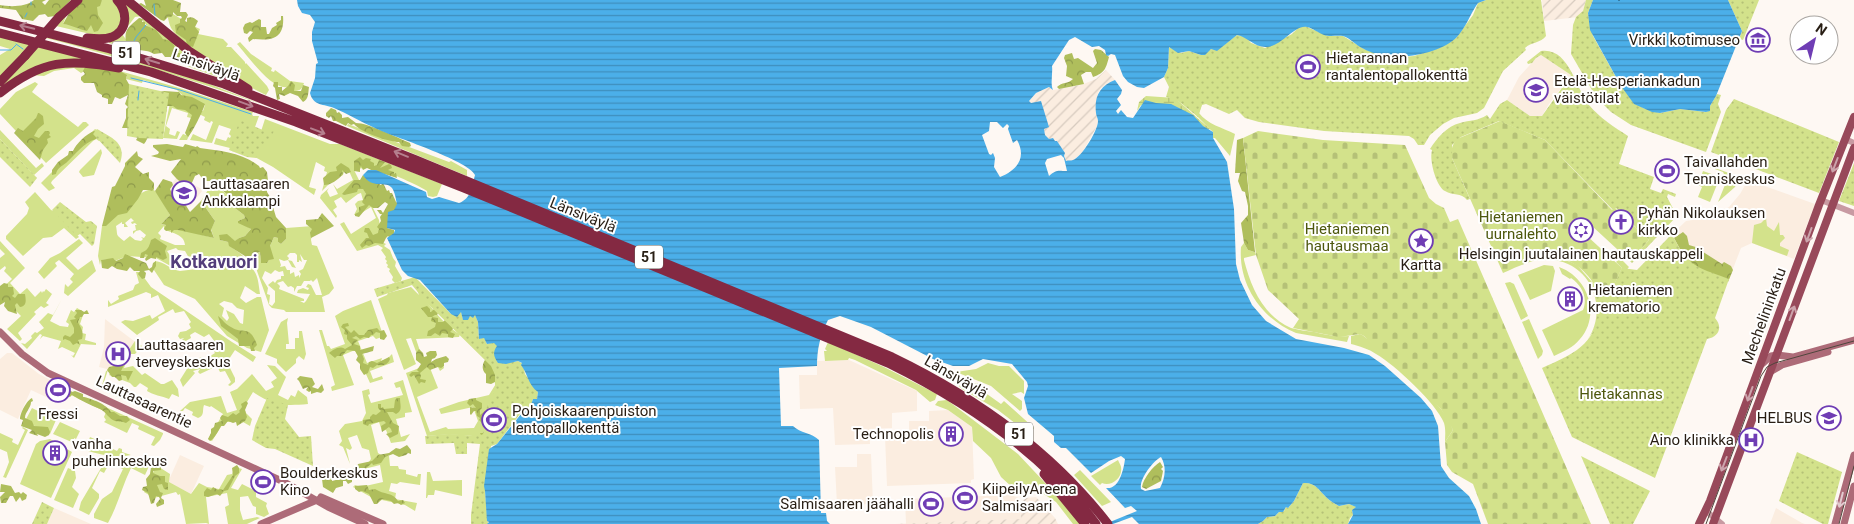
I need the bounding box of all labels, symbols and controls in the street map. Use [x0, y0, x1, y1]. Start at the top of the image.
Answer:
north arrow [1789, 15, 1839, 65]
text: N [1813, 20, 1830, 39]
one-way arrow [19, 22, 35, 31]
museum icon: Virkki kotimuseo [1745, 27, 1771, 53]
place label: Virkki kotimuseo [1629, 31, 1740, 49]
road number: 51 [112, 42, 140, 64]
street label: Länsiväylä [170, 45, 242, 85]
place label: Hietarannan rantalentopallokenttä [1326, 49, 1468, 84]
sports icon: Hietarannan rantalentopallokenttä [1295, 54, 1321, 80]
one-way arrow [144, 55, 160, 65]
place label: Etelä-Hesperiankadun väistötilat [1554, 72, 1700, 107]
school or university icon: Etelä-Hesperiankadun väistötilat [1523, 77, 1549, 103]
one-way arrow [238, 100, 253, 109]
one-way arrow [311, 127, 326, 136]
one-way arrow [394, 149, 410, 158]
place label: Taivallahden Tenniskeskus [1684, 153, 1775, 188]
one-way arrow [1830, 157, 1839, 173]
sports icon: Taivallahden Tenniskeskus [1654, 158, 1680, 184]
place label: Lauttasaaren Ankkalampi [202, 175, 290, 210]
school or university icon: Lauttasaaren Ankkalampi [171, 180, 197, 206]
street label: Länsiväylä [547, 194, 619, 236]
place label: Pyhän Nikolauksen kirkko [1638, 204, 1765, 239]
park label: Hietaniemen uurnalehto [1479, 208, 1563, 243]
church icon: Pyhän Nikolauksen kirkko [1608, 209, 1634, 235]
synagogue icon: Helsingin juutalainen hautauskappeli [1568, 217, 1594, 243]
park label: Hietaniemen hautausmaa [1305, 220, 1389, 255]
one-way arrow [1804, 227, 1813, 243]
place icon: Kartta [1408, 228, 1434, 254]
place label: Helsingin juutalainen hautauskappeli [1459, 245, 1703, 263]
road number: 51 [635, 246, 663, 268]
district label: Kotkavuori [170, 251, 258, 272]
place label: Kartta [1401, 256, 1442, 274]
street label: Mechelininkatu [1738, 265, 1790, 367]
place label: Hietaniemen krematorio [1588, 281, 1673, 316]
building icon: Hietaniemen krematorio [1557, 286, 1583, 312]
one-way arrow [1788, 306, 1797, 321]
place label: Lauttasaaren terveyskeskus [136, 336, 231, 371]
hospital icon: Lauttasaaren terveyskeskus [105, 341, 131, 367]
street label: Länsiväylä [921, 352, 991, 402]
street label: Lauttasaarentie [93, 372, 195, 432]
sports icon: Fressi [45, 377, 71, 403]
park label: Hietakannas [1579, 385, 1663, 403]
one-way arrow [1745, 385, 1754, 401]
place label: Pohjoiskaarenpuiston lentopallokenttä [512, 402, 657, 437]
place label: Fressi [38, 405, 78, 423]
school or university icon: HELBUS [1816, 405, 1842, 431]
sports icon: Pohjoiskaarenpuiston lentopallokenttä [481, 407, 507, 433]
place label: HELBUS [1757, 409, 1812, 427]
building icon: Technopolis [938, 421, 964, 447]
road number: 51 [1005, 422, 1033, 446]
place label: Technopolis [853, 425, 934, 443]
hospital icon: Aino klinikka [1738, 427, 1764, 453]
place label: Aino klinikka [1650, 431, 1734, 449]
place label: vanha puhelinkeskus [72, 435, 167, 470]
building icon: vanha puhelinkeskus [42, 440, 68, 466]
one-way arrow [1719, 456, 1728, 472]
place label: Boulderkeskus Kino [280, 464, 378, 499]
sports icon: Boulderkeskus Kino [250, 469, 276, 495]
place label: KiipeilyAreena Salmisaari [982, 480, 1077, 515]
sports icon: KiipeilyAreena Salmisaari [952, 485, 978, 511]
sports icon: Salmisaaren jäähalli [918, 491, 944, 517]
one-way arrow [1836, 492, 1845, 508]
place label: Salmisaaren jäähalli [780, 495, 914, 513]

